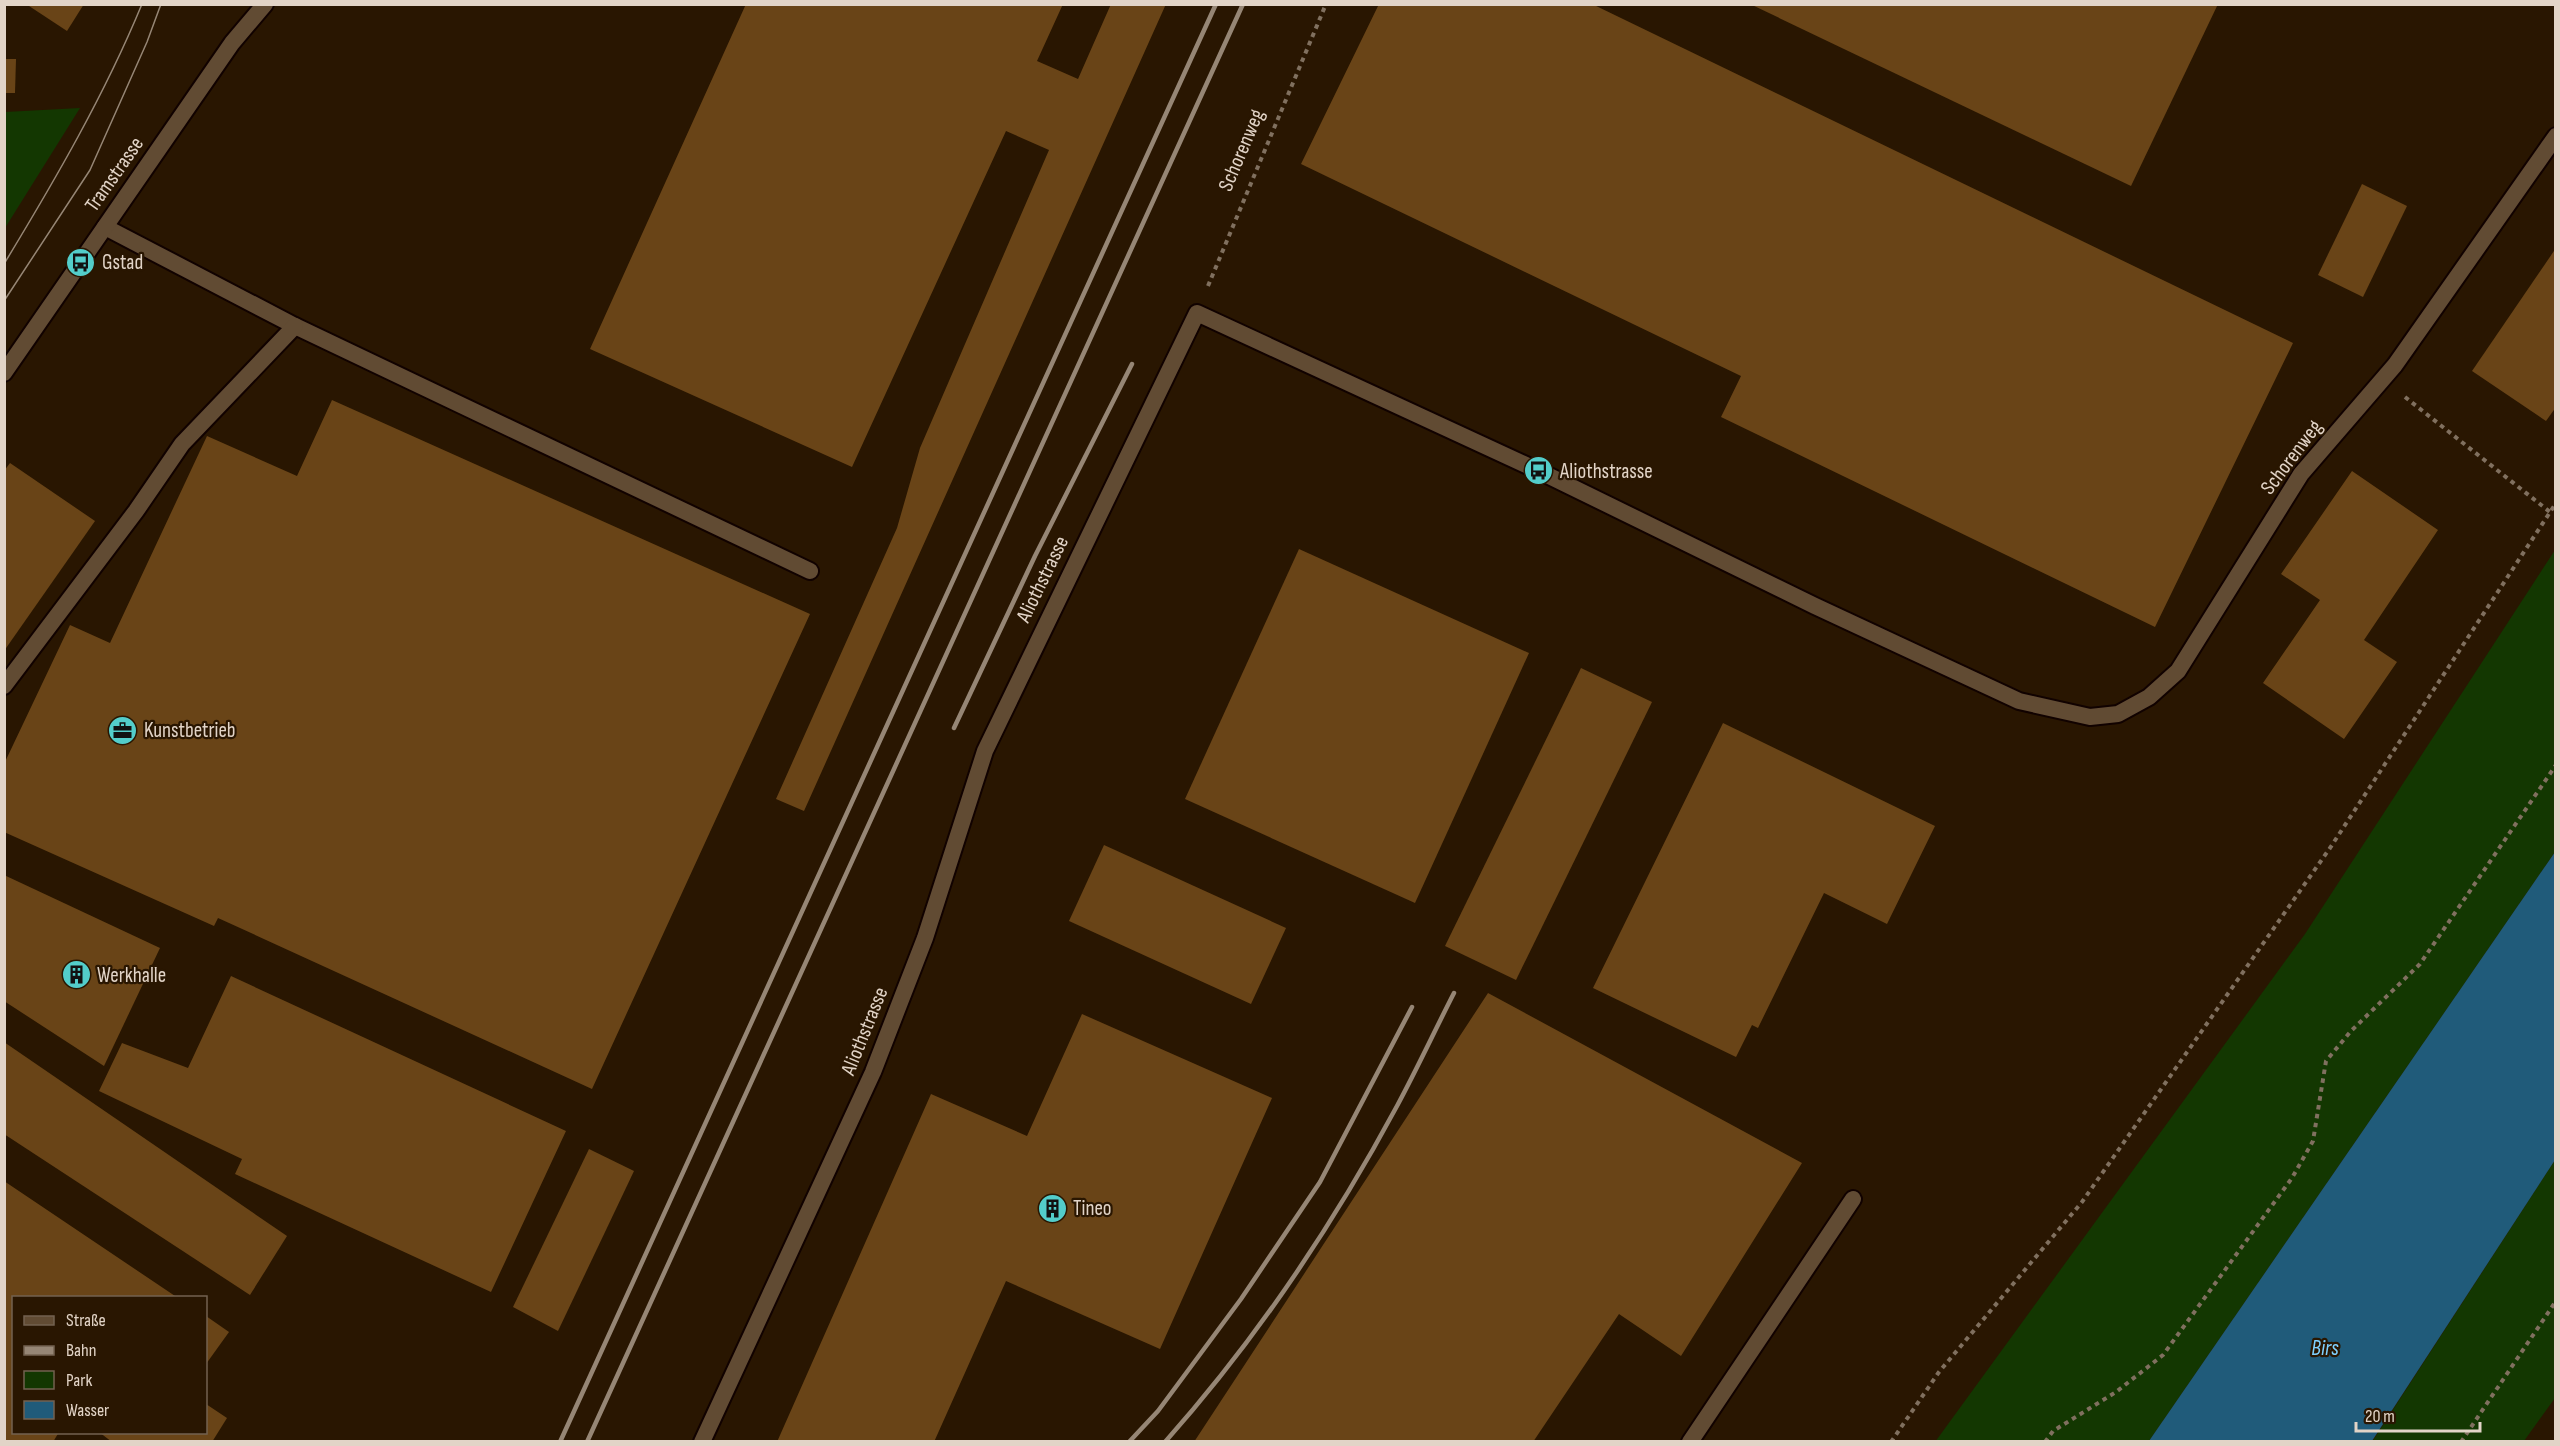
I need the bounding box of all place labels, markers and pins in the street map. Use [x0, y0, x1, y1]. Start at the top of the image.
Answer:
bus stop icon: Gstad [65, 246, 97, 278]
place label: Gstad [102, 250, 143, 275]
bus stop icon: Aliothstrasse [1523, 455, 1555, 487]
place label: Aliothstrasse [1559, 459, 1653, 484]
office icon: Kunstbetrieb [107, 714, 139, 746]
place label: Kunstbetrieb [144, 718, 236, 743]
building icon: Werkhalle [60, 959, 92, 991]
place label: Werkhalle [97, 963, 166, 988]
building icon: Tineo [1036, 1192, 1068, 1224]
place label: Tineo [1073, 1196, 1112, 1221]

